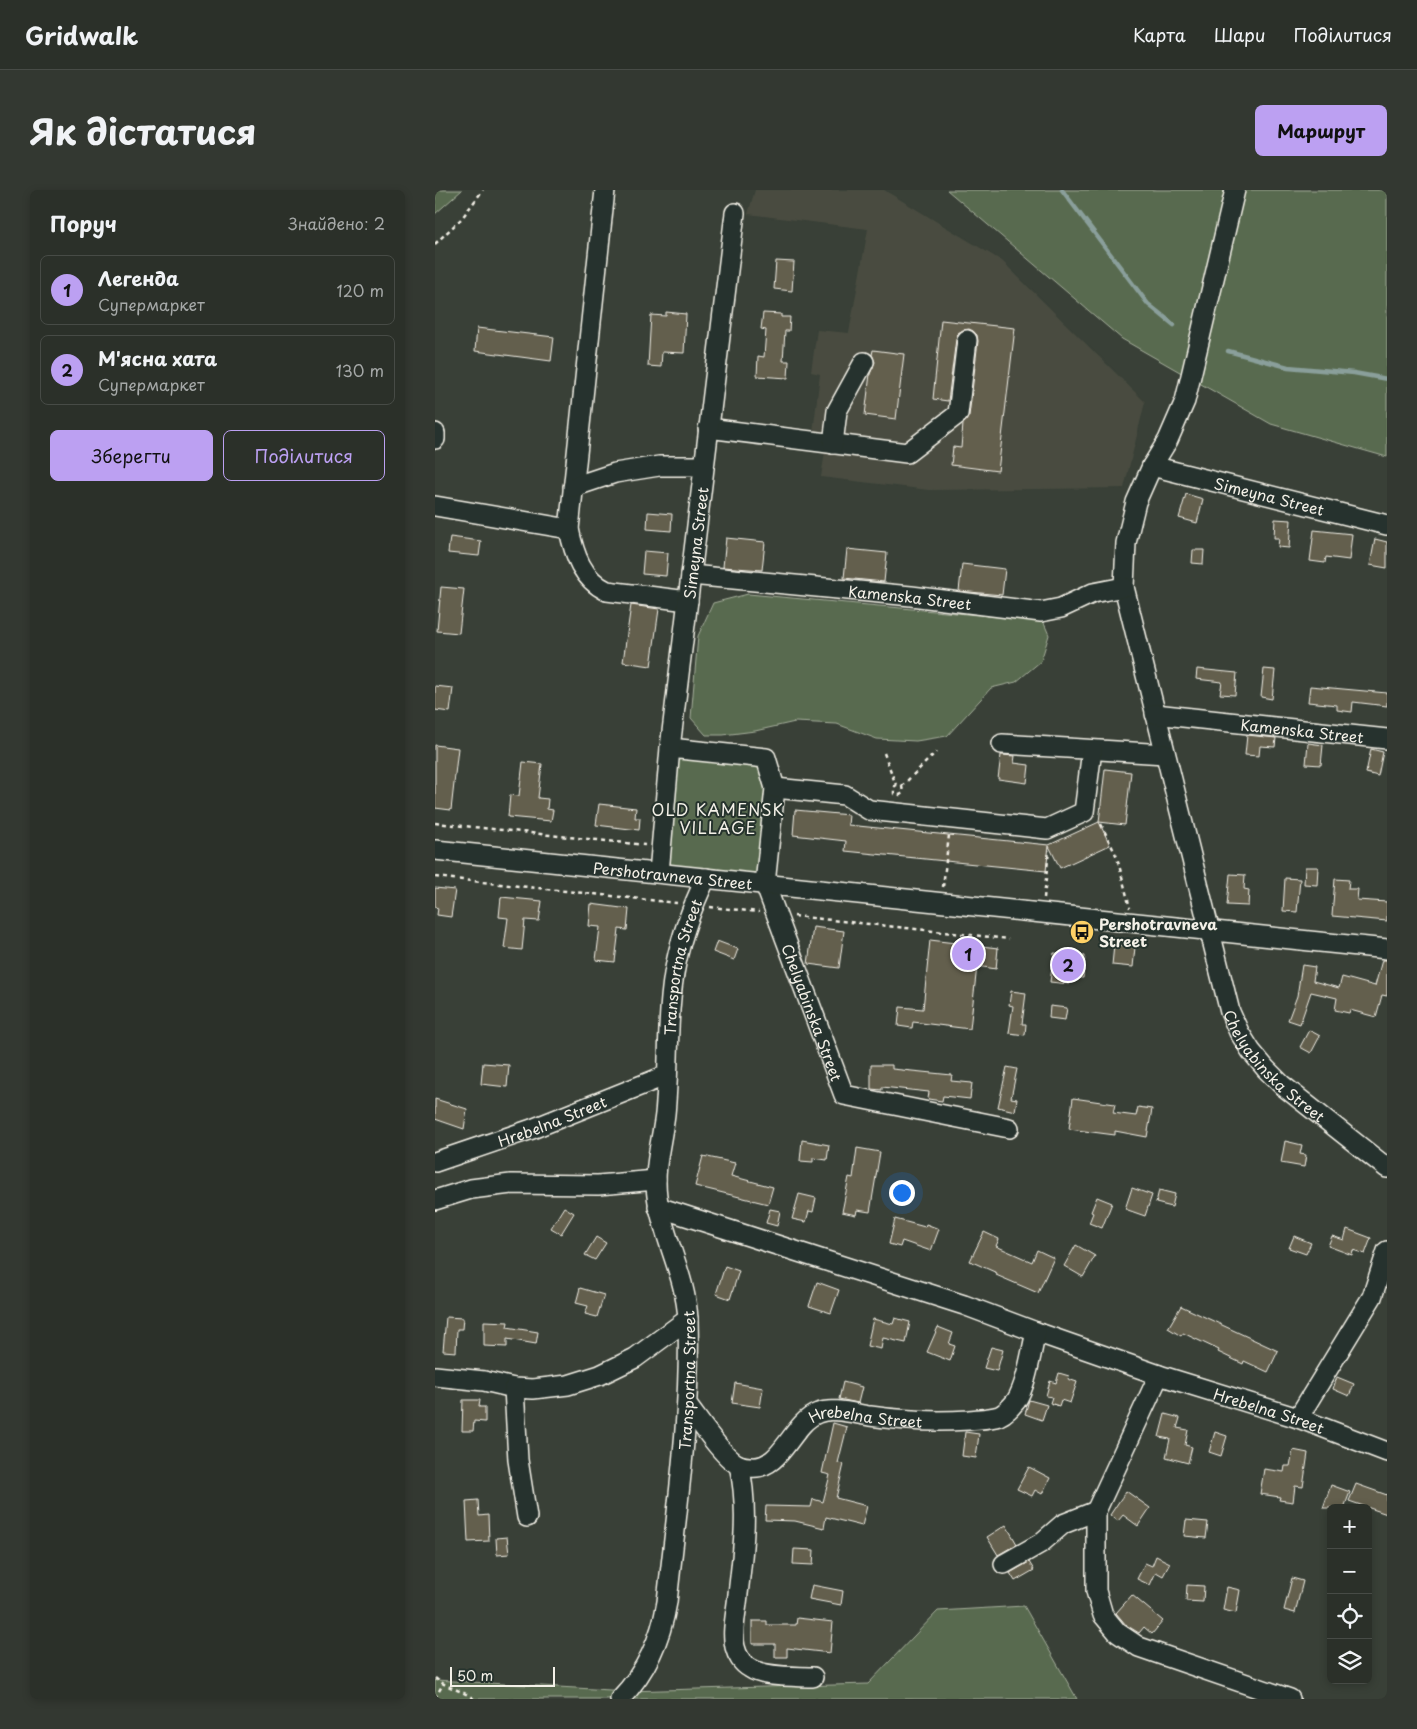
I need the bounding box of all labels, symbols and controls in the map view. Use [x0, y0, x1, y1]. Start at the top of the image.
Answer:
text: Gridwalk [25, 17, 138, 53]
text: Карта [1133, 21, 1186, 48]
text: Шари [1214, 21, 1266, 48]
text: Поділитися [1294, 21, 1392, 48]
text: Як дістатися [30, 104, 256, 157]
button: Маршрут [1255, 105, 1387, 156]
text: Поруч [50, 207, 117, 239]
text: Знайдено: 2 [288, 211, 385, 235]
text: Легенда [98, 264, 179, 292]
text: 1 [63, 278, 71, 302]
text: 120 m [337, 278, 384, 302]
text: Супермаркет [98, 292, 205, 316]
text: М'ясна хата [98, 344, 217, 372]
text: 2 [61, 358, 73, 382]
text: 130 m [336, 358, 384, 382]
text: Супермаркет [98, 372, 205, 396]
button: Зберегти [50, 430, 213, 481]
button: Поділитися [223, 430, 385, 481]
street label: Simeyna Street [1212, 471, 1327, 520]
street label: Simeyna Street [677, 486, 713, 600]
street label: Kamenska Street [847, 579, 973, 615]
street label: Kamenska Street [1239, 712, 1365, 748]
district label: OLD KAMENSK VILLAGE [652, 797, 784, 839]
street label: Pershotravneva Street [592, 855, 754, 894]
street label: Transportna Street [657, 895, 707, 1036]
place label: Pershotravneva Street [1099, 912, 1218, 952]
bus stop icon: Pershotravneva Street [1069, 919, 1095, 945]
pin: 1 [952, 935, 984, 973]
street label: Chelyabinska Street [777, 940, 849, 1084]
pin: 2 [1052, 946, 1084, 984]
street label: Chelyabinska Street [1219, 1005, 1331, 1127]
street label: Hrebelna Street [494, 1089, 610, 1151]
your location [889, 1180, 915, 1206]
street label: Transportna Street [672, 1310, 700, 1451]
street label: Hrebelna Street [1211, 1381, 1328, 1439]
street label: Hrebelna Street [804, 1399, 923, 1432]
map controls [1327, 1504, 1372, 1684]
button: + [1327, 1504, 1372, 1549]
button: − [1327, 1549, 1372, 1594]
button: locate [1327, 1594, 1372, 1639]
button: layers [1327, 1639, 1372, 1684]
scale bar [450, 1664, 555, 1687]
text: 50 m [457, 1665, 493, 1686]

